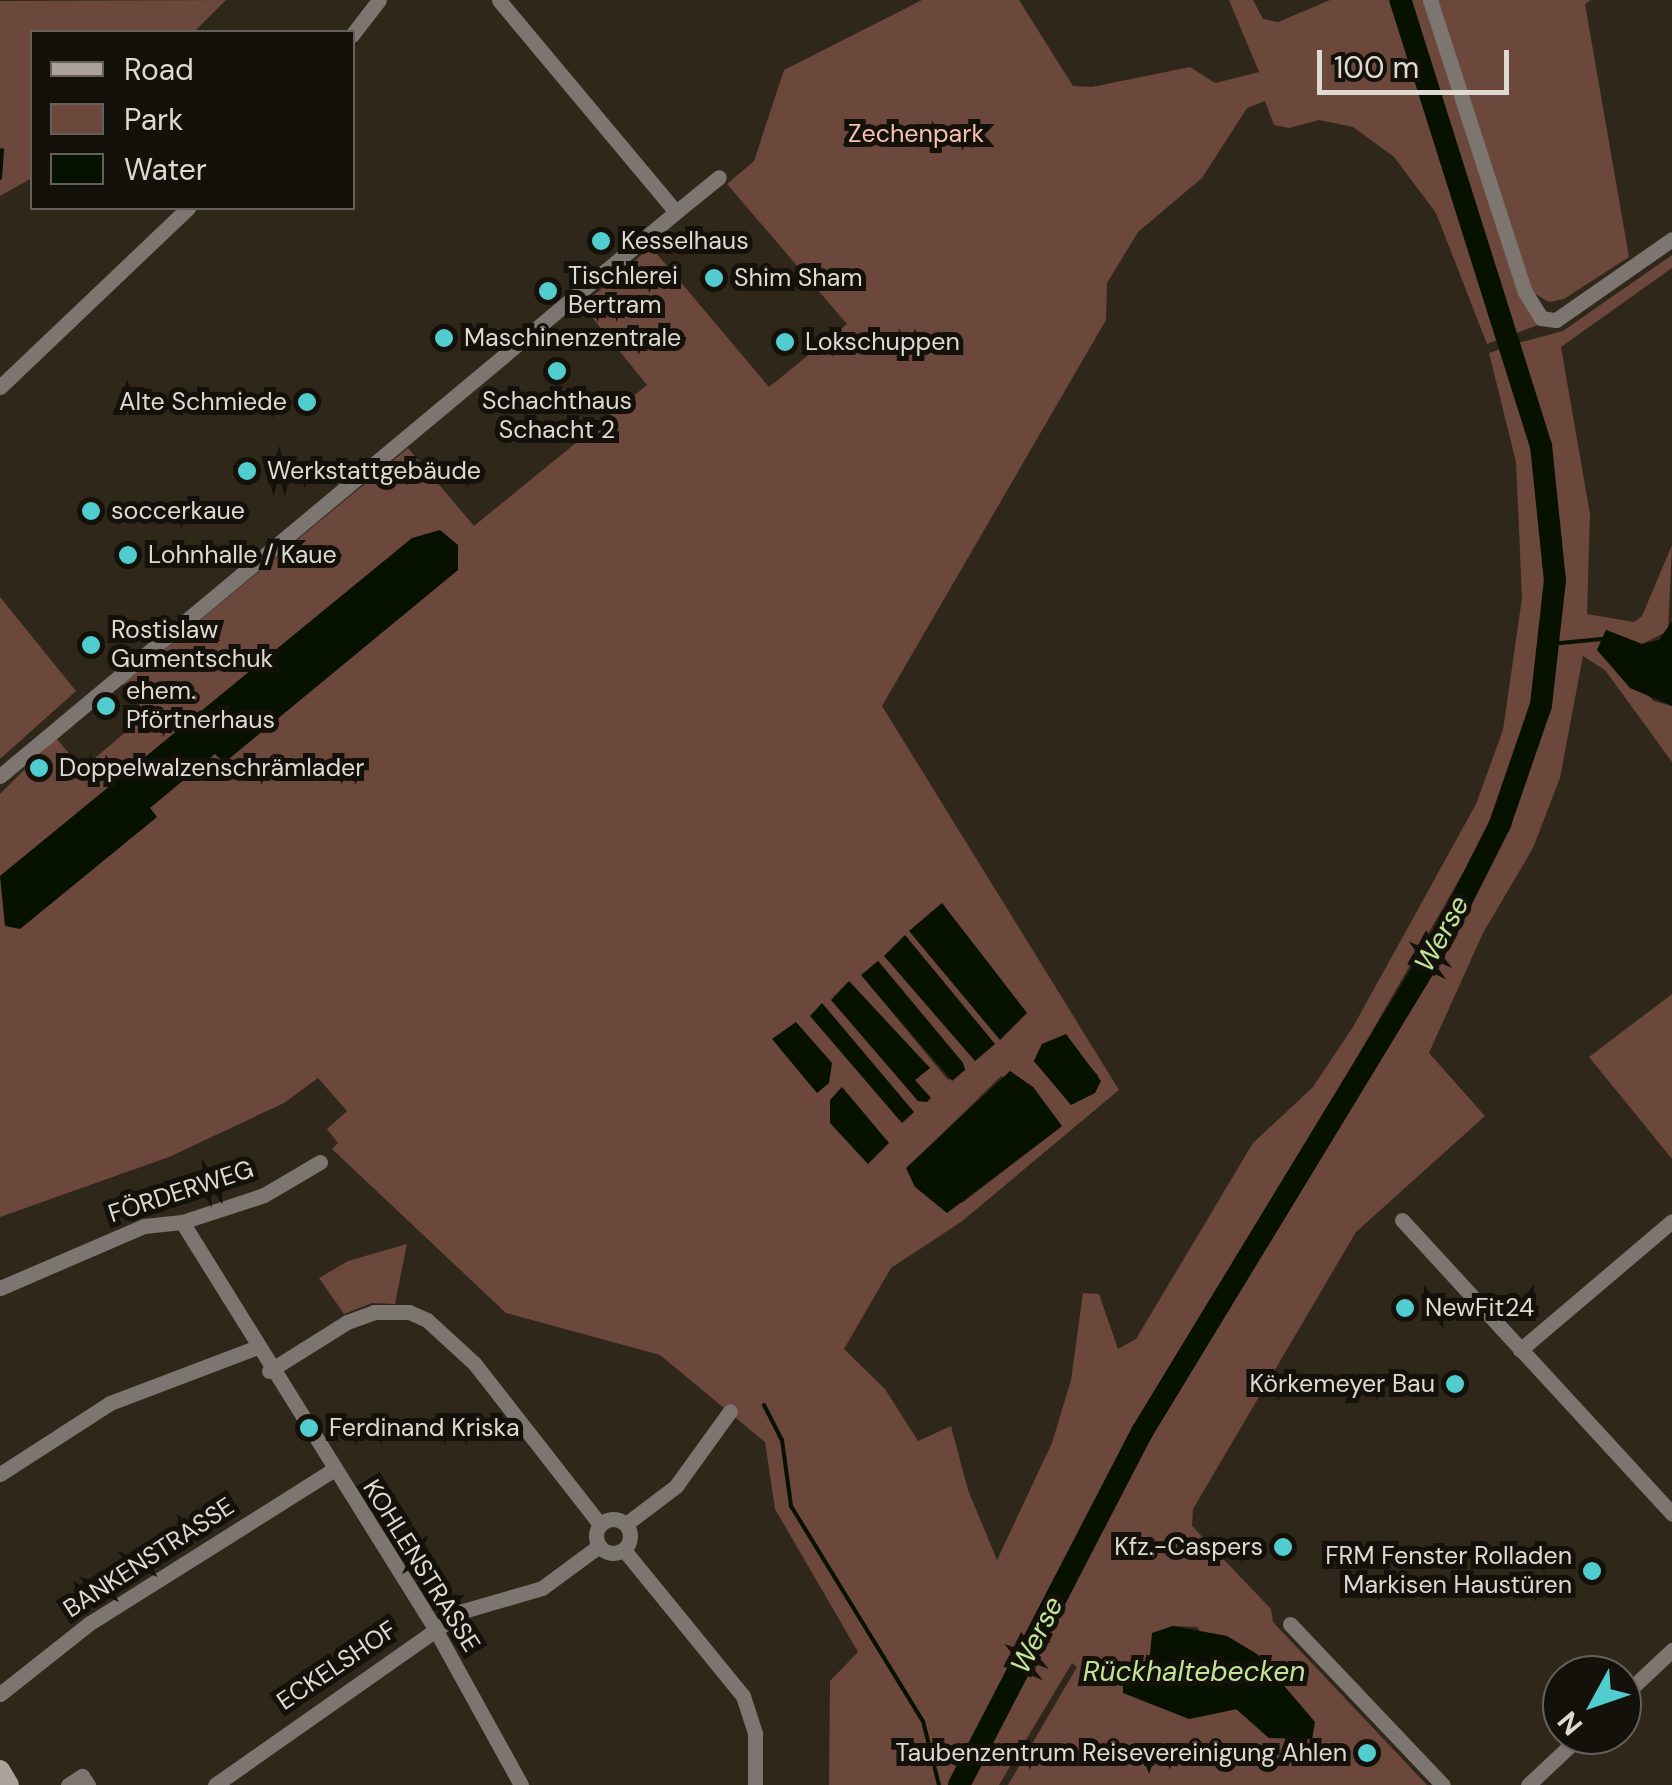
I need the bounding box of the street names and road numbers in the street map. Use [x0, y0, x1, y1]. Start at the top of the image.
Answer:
street label: FÖRDERWEG [105, 1154, 257, 1230]
street label: KOHLENSTRASSE [356, 1474, 486, 1658]
street label: BANKENSTRASSE [58, 1492, 240, 1624]
street label: ECKELSHOF [272, 1615, 402, 1717]

